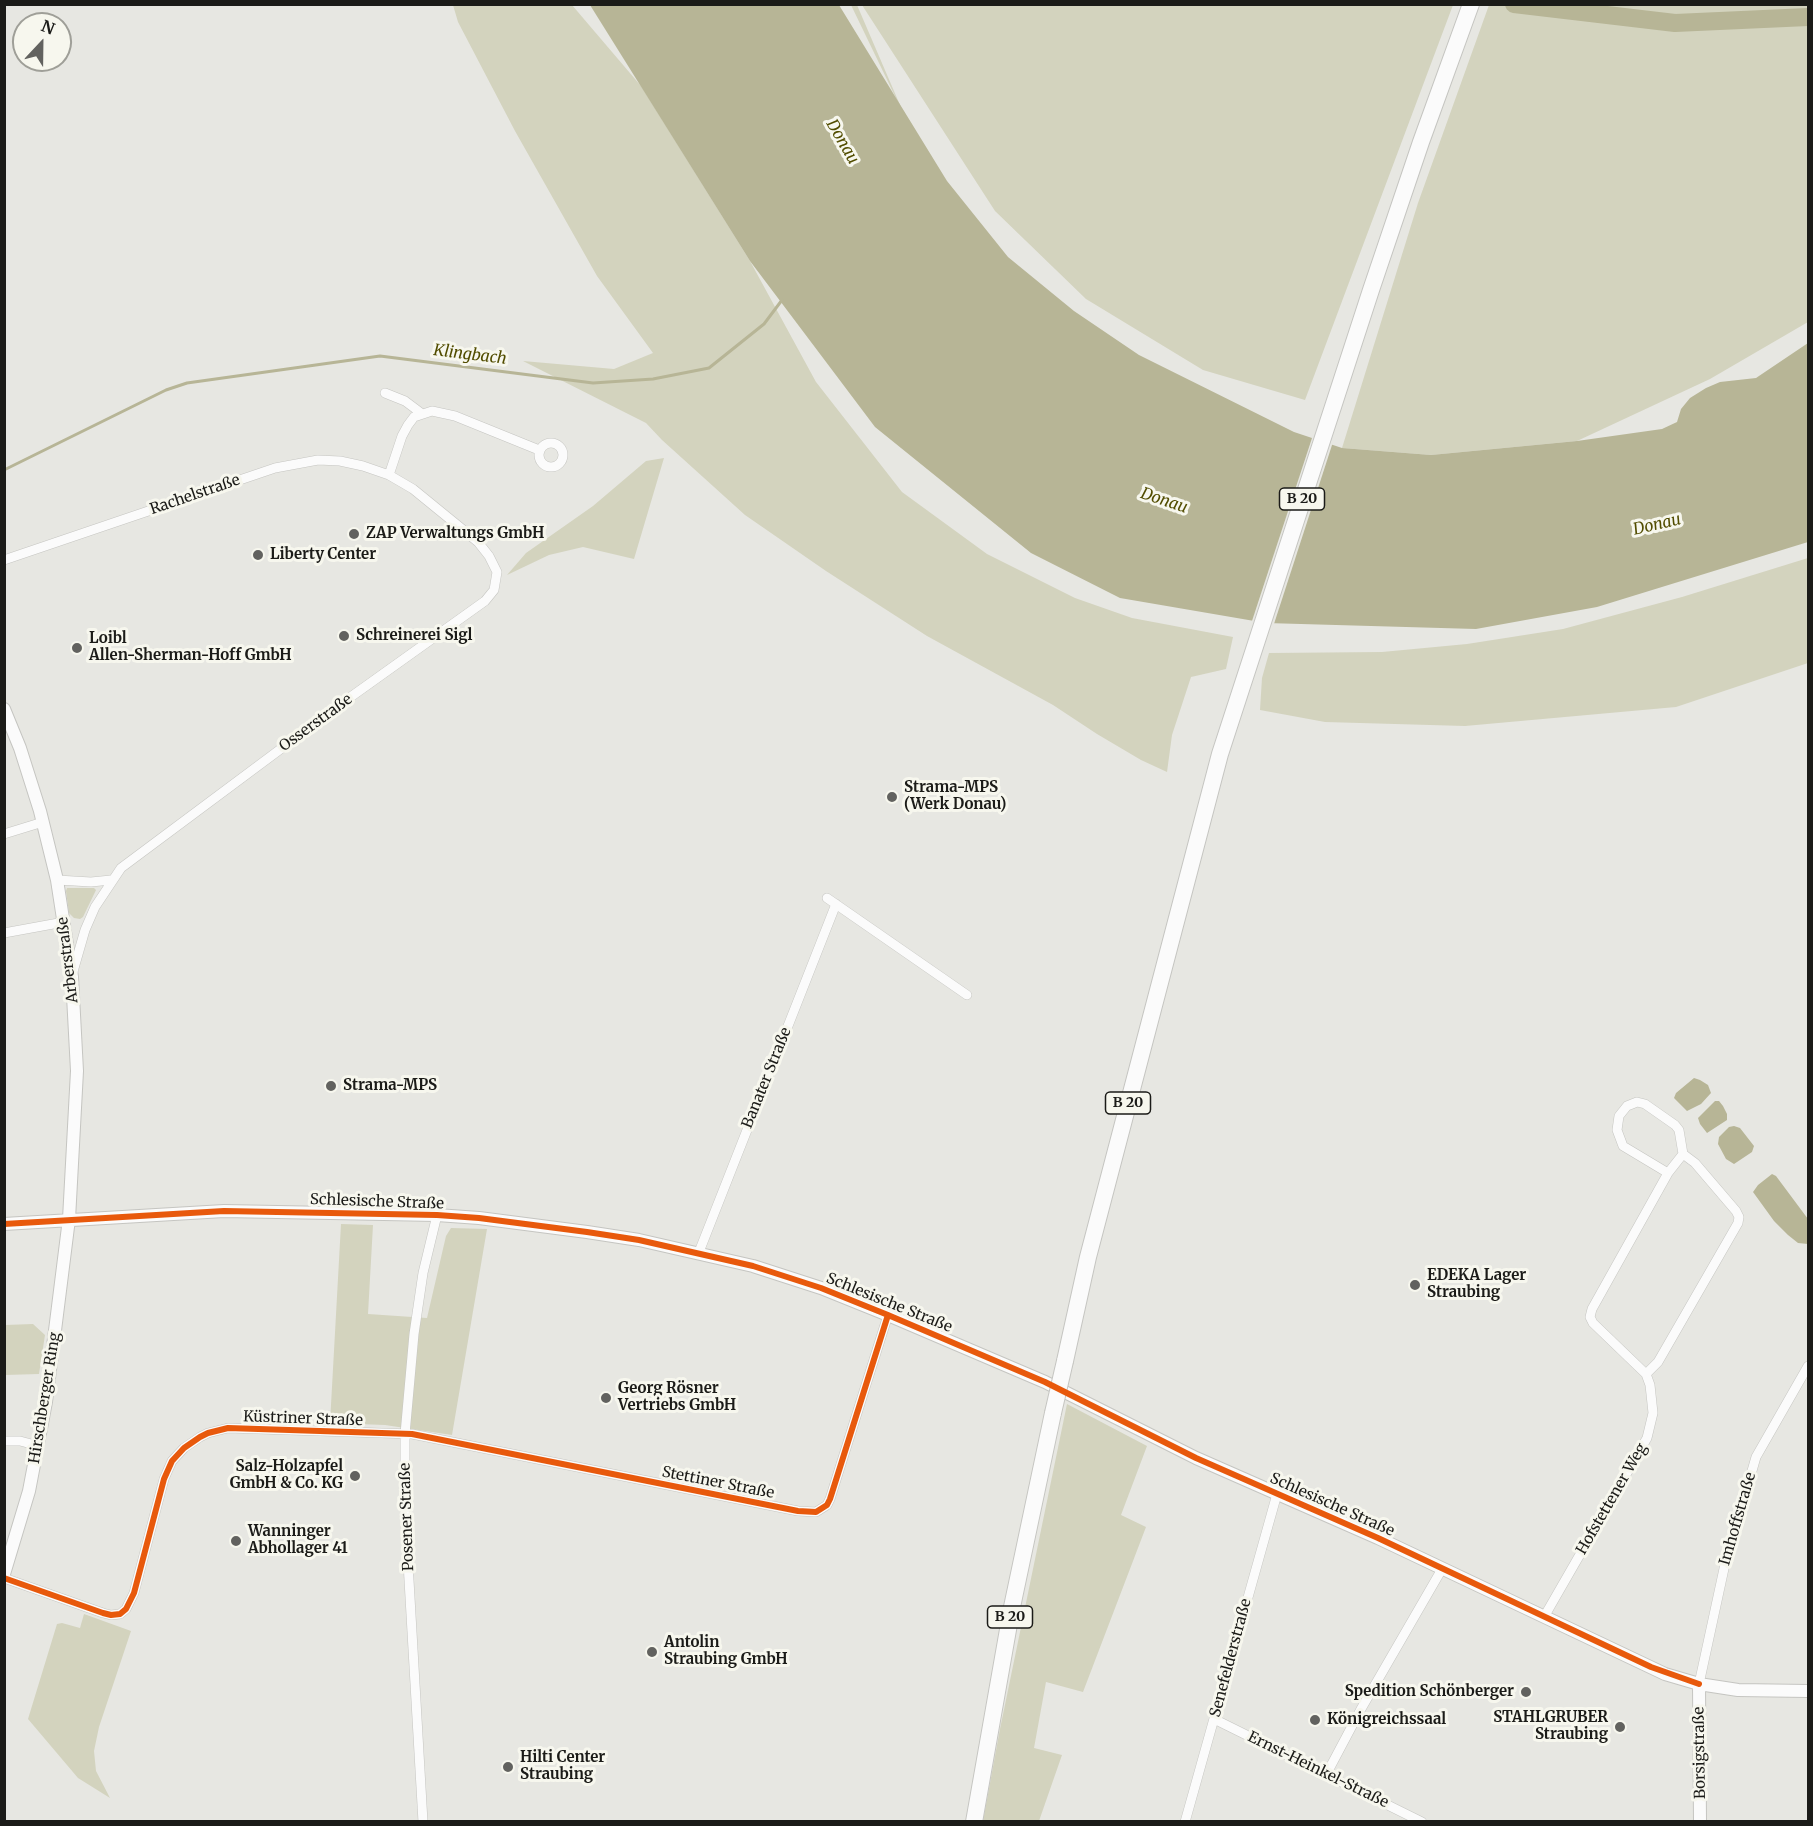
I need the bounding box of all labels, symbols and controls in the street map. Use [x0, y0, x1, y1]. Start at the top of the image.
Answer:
north arrow [12, 12, 72, 72]
text: N [38, 16, 58, 39]
water label: Donau [822, 116, 862, 168]
water label: Klingbach [432, 341, 508, 369]
street label: Rachelstraße [148, 471, 242, 519]
water label: Donau [1138, 484, 1190, 518]
road number: B 20 [1280, 488, 1324, 510]
water label: Donau [1631, 510, 1683, 540]
place label: ZAP Verwaltungs GmbH [366, 525, 544, 543]
marker: ZAP Verwaltungs GmbH [347, 527, 361, 541]
place label: Liberty Center [270, 546, 376, 564]
marker: Liberty Center [251, 548, 265, 562]
place label: Schreinerei Sigl [356, 627, 472, 645]
marker: Schreinerei Sigl [337, 629, 351, 643]
place label: Loibl Allen-Sherman-Hoff GmbH [89, 630, 292, 665]
marker: Loibl Allen-Sherman-Hoff GmbH [70, 641, 84, 655]
street label: Osserstraße [276, 691, 356, 755]
place label: Strama-MPS (Werk Donau) [904, 779, 1006, 814]
marker: Strama-MPS (Werk Donau) [885, 790, 899, 804]
street label: Arberstraße [54, 916, 82, 1004]
street label: Banater Straße [739, 1025, 795, 1131]
place label: Strama-MPS [343, 1077, 437, 1095]
marker: Strama-MPS [324, 1079, 338, 1093]
road number: B 20 [1106, 1092, 1150, 1114]
street label: Schlesische Straße [310, 1191, 444, 1213]
place label: EDEKA Lager Straubing [1427, 1267, 1526, 1302]
street label: Schlesische Straße [823, 1270, 955, 1336]
marker: EDEKA Lager Straubing [1408, 1278, 1422, 1292]
street label: Hirschberger Ring [26, 1331, 64, 1465]
place label: Georg Rösner Vertriebs GmbH [618, 1380, 736, 1415]
marker: Georg Rösner Vertriebs GmbH [599, 1391, 613, 1405]
street label: Küstriner Straße [243, 1408, 363, 1430]
street label: Hofstettener Weg [1573, 1440, 1651, 1558]
place label: Salz-Holzapfel GmbH & Co. KG [230, 1458, 343, 1493]
street label: Posener Straße [396, 1462, 418, 1572]
street label: Stettiner Straße [660, 1463, 776, 1503]
marker: Salz-Holzapfel GmbH & Co. KG [348, 1469, 362, 1483]
street label: Schlesische Straße [1267, 1469, 1397, 1541]
street label: Imhoffstraße [1716, 1470, 1760, 1568]
place label: Wanninger Abhollager 41 [248, 1523, 348, 1558]
marker: Wanninger Abhollager 41 [229, 1534, 243, 1548]
street label: Senefelderstraße [1207, 1597, 1255, 1719]
road number: B 20 [988, 1606, 1032, 1628]
place label: Antolin Straubing GmbH [664, 1634, 788, 1669]
marker: Antolin Straubing GmbH [645, 1645, 659, 1659]
place label: Spedition Schönberger [1345, 1683, 1514, 1701]
marker: Spedition Schönberger [1519, 1685, 1533, 1699]
street label: Borsigstraße [1690, 1707, 1710, 1799]
place label: STAHLGRUBER Straubing [1493, 1709, 1608, 1744]
place label: Königreichssaal [1327, 1711, 1446, 1729]
marker: Königreichssaal [1308, 1713, 1322, 1727]
marker: STAHLGRUBER Straubing [1613, 1720, 1627, 1734]
street label: Ernst-Heinkel-Straße [1245, 1728, 1391, 1812]
place label: Hilti Center Straubing [520, 1749, 605, 1784]
marker: Hilti Center Straubing [501, 1760, 515, 1774]

